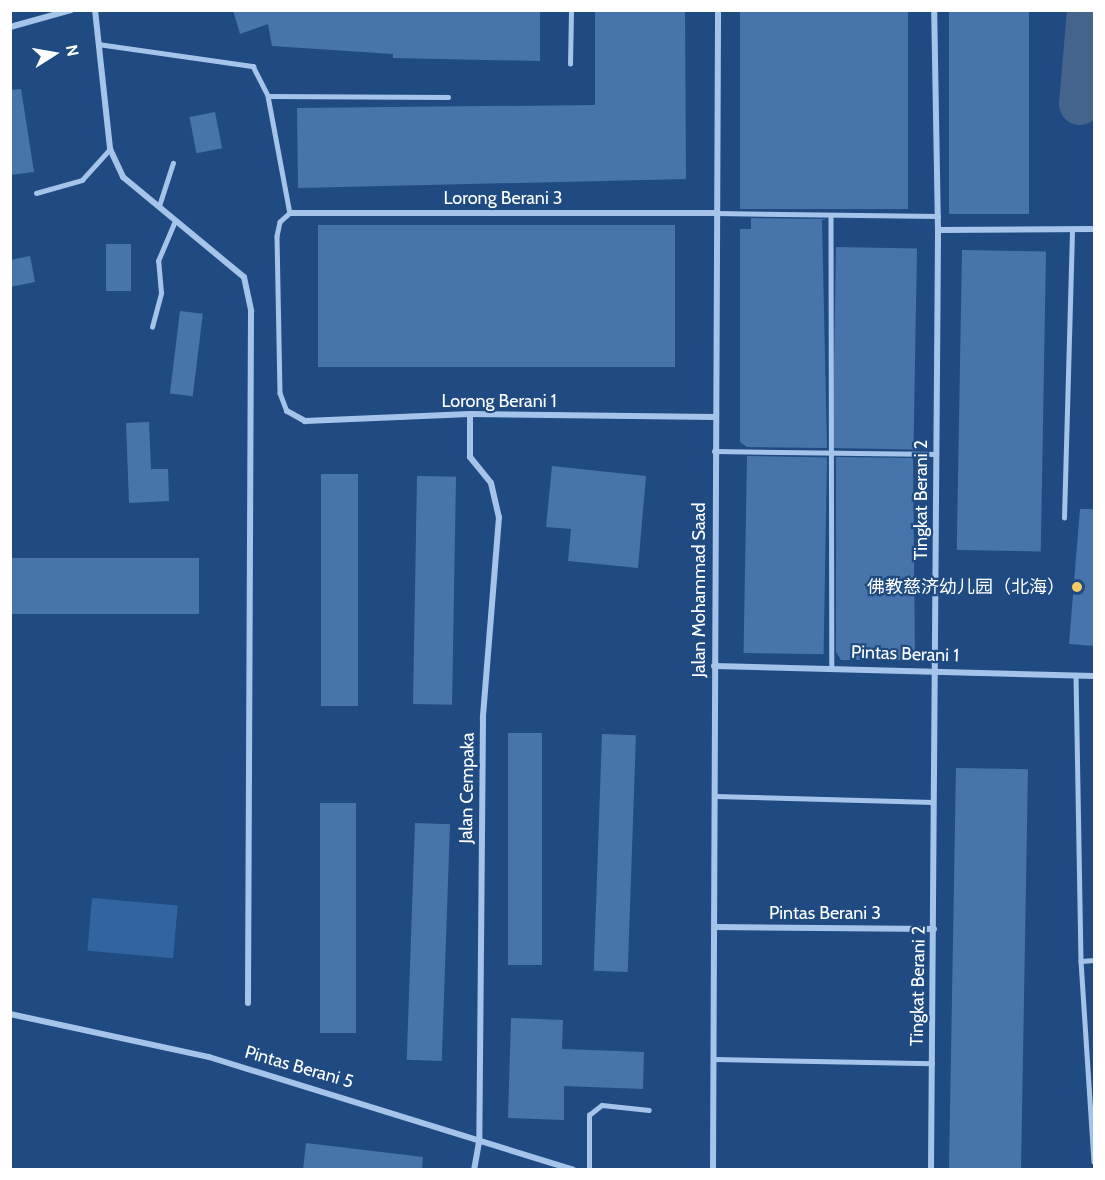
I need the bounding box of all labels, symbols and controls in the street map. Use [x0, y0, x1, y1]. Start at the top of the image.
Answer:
north arrow [24, 24, 84, 84]
text: N [62, 43, 83, 58]
street label: Lorong Berani 3 [444, 187, 562, 209]
street label: Lorong Berani 1 [441, 390, 557, 412]
street label: Tingkat Berani 2 [910, 440, 932, 560]
street label: Jalan Mohammad Saad [688, 503, 710, 677]
place label: 佛教慈济幼儿园（北海） [867, 576, 1065, 598]
marker: 佛教慈济幼儿园（北海） [1070, 580, 1084, 594]
street label: Pintas Berani 1 [851, 641, 959, 667]
street label: Jalan Cempaka [455, 732, 479, 844]
street label: Pintas Berani 3 [769, 902, 881, 924]
street label: Tingkat Berani 2 [906, 926, 930, 1046]
street label: Pintas Berani 5 [242, 1041, 356, 1093]

